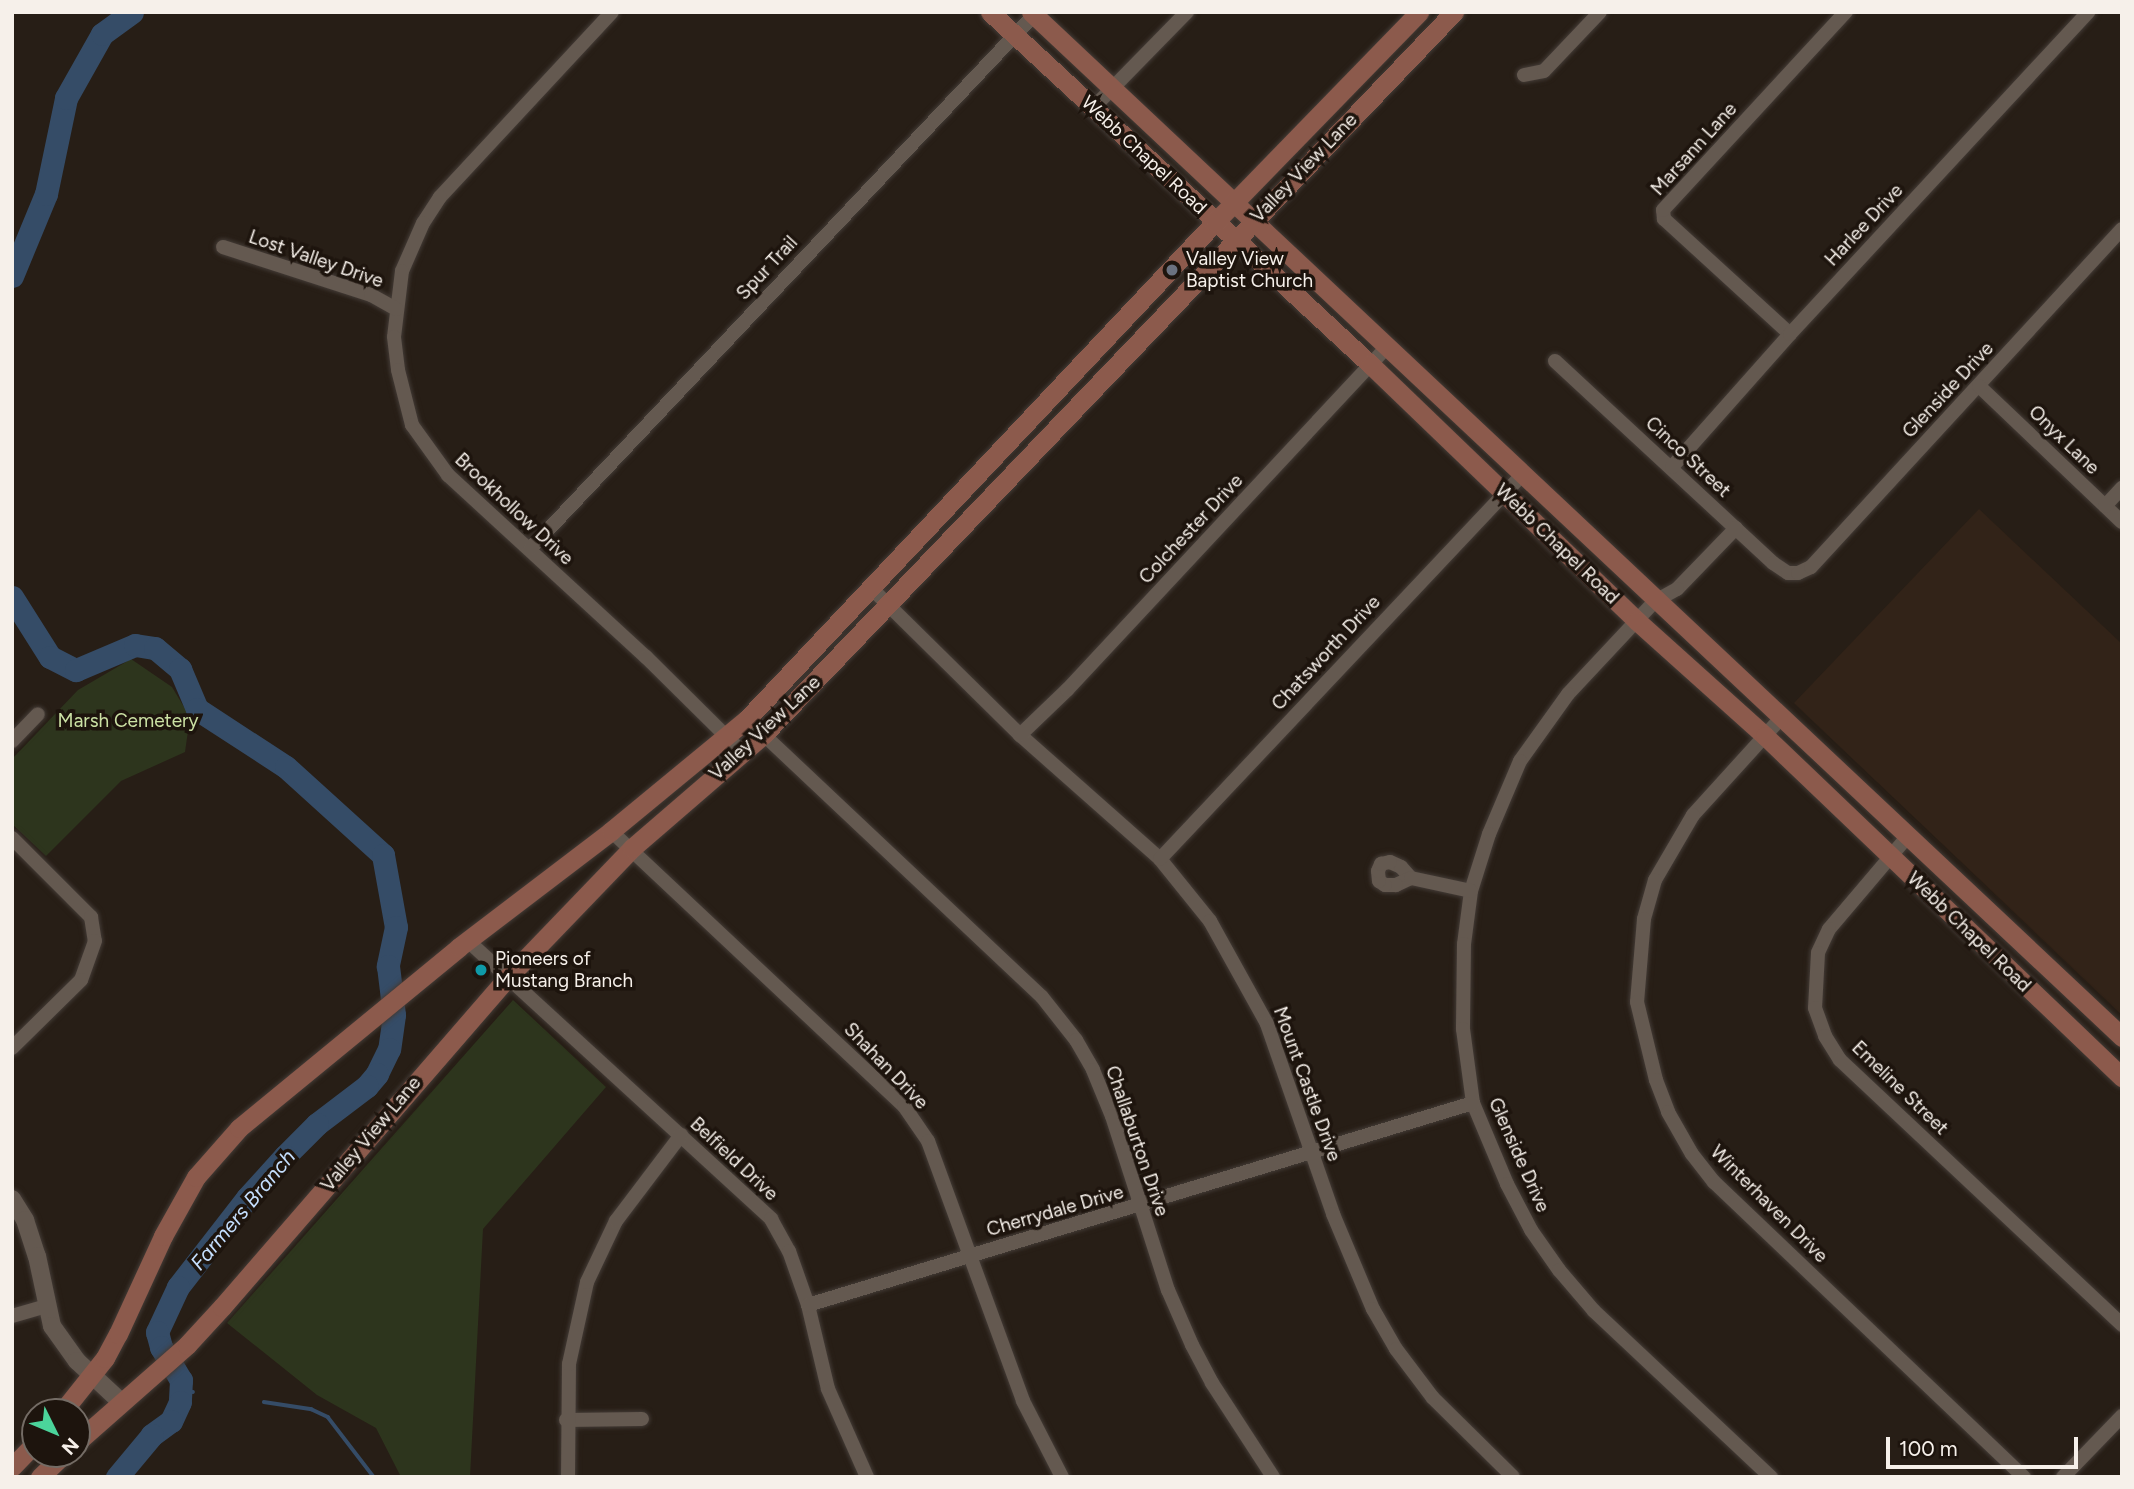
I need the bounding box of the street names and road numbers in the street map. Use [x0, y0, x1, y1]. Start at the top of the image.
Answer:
street label: Webb Chapel Road [1077, 91, 1211, 219]
street label: Marsann Lane [1646, 98, 1742, 200]
street label: Valley View Lane [1246, 109, 1362, 227]
street label: Harlee Drive [1820, 179, 1908, 271]
street label: Lost Valley Drive [246, 225, 386, 293]
street label: Spur Trail [732, 231, 802, 305]
street label: Glenside Drive [1898, 337, 1998, 443]
street label: Onyx Lane [2024, 401, 2104, 479]
street label: Cinco Street [1641, 412, 1735, 502]
street label: Brookhollow Drive [450, 448, 578, 570]
street label: Colchester Drive [1134, 469, 1248, 589]
street label: Webb Chapel Road [1490, 479, 1624, 609]
street label: Chatsworth Drive [1267, 591, 1385, 715]
street label: Valley View Lane [705, 671, 825, 785]
street label: Webb Chapel Road [1902, 867, 2036, 997]
street label: Mount Castle Drive [1268, 1004, 1346, 1164]
street label: Shahan Drive [839, 1018, 933, 1114]
street label: Emeline Street [1847, 1036, 1953, 1140]
street label: Challaburton Drive [1101, 1063, 1173, 1219]
street label: Valley View Lane [316, 1072, 426, 1196]
street label: Glenside Drive [1484, 1094, 1554, 1216]
street label: Belfield Drive [685, 1113, 783, 1205]
street label: Winterhaven Drive [1706, 1141, 1832, 1267]
street label: Cherrydale Drive [984, 1181, 1126, 1241]

